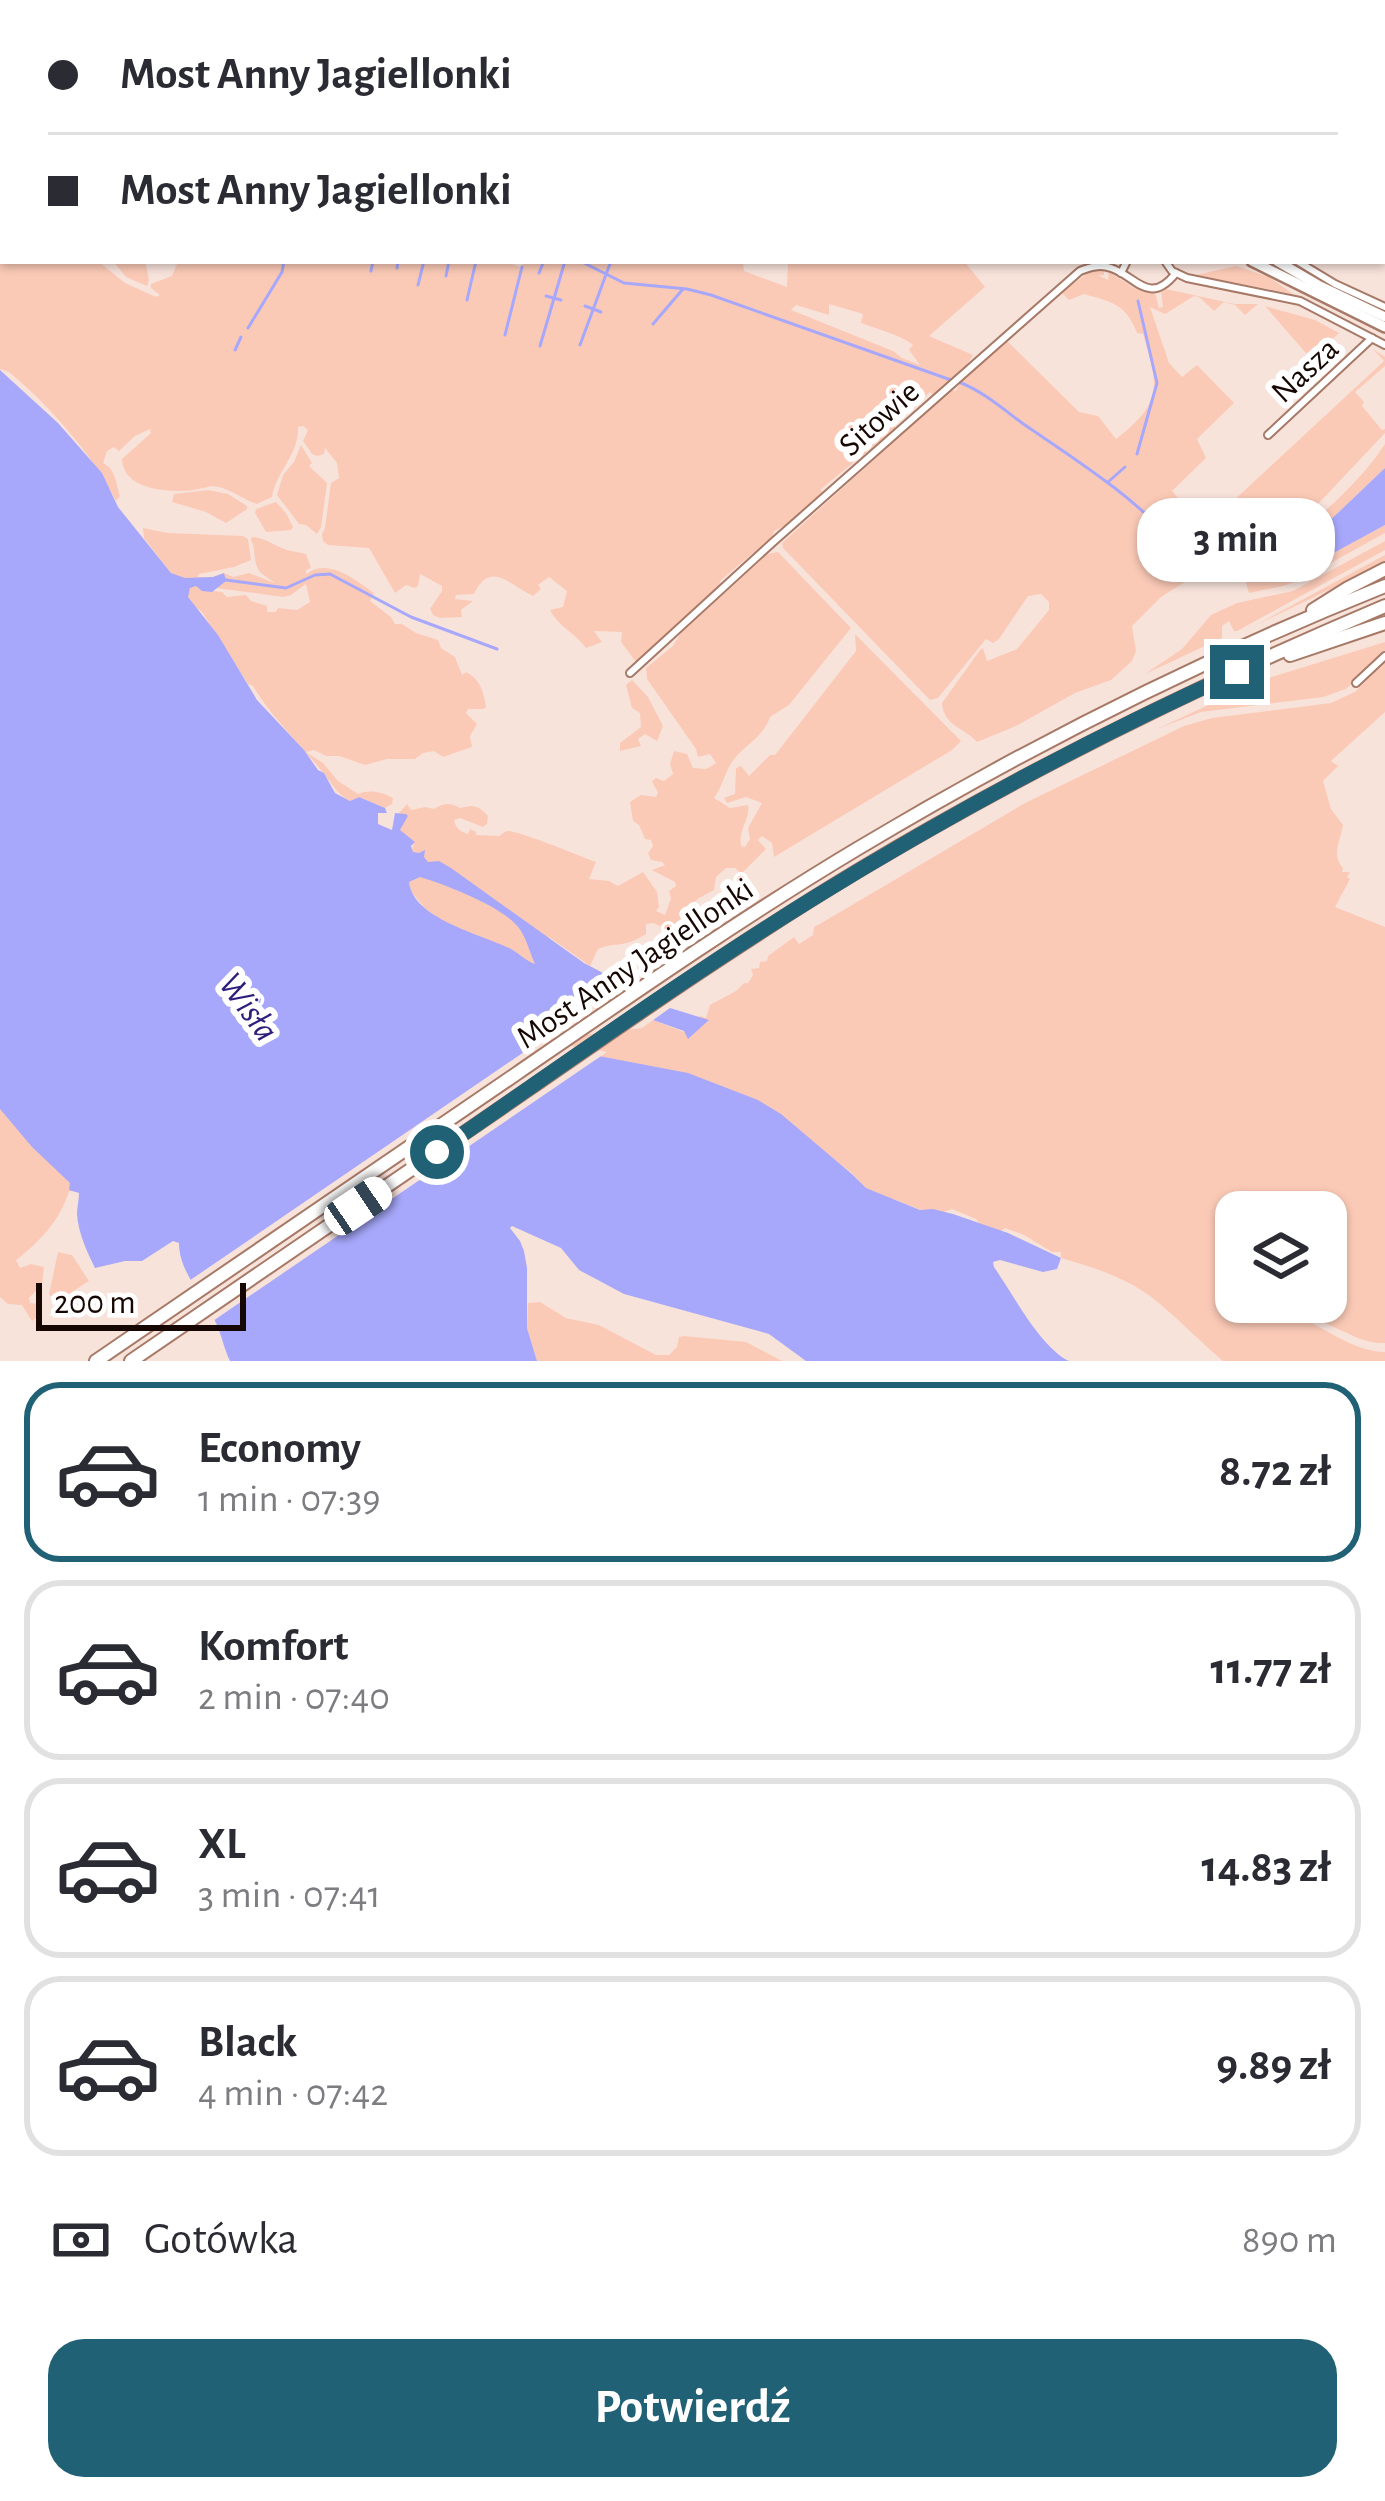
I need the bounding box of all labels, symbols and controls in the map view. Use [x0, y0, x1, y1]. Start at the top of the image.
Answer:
text: Most Anny Jagiellonki [120, 52, 512, 97]
text: Most Anny Jagiellonki [120, 168, 512, 213]
street label: Nasza [1266, 332, 1346, 410]
street label: Sitowie [833, 375, 926, 463]
callout: 3 min [1138, 498, 1336, 582]
text: 3 min [1194, 520, 1278, 559]
route end [1210, 645, 1264, 699]
street label: Most Anny Jagiellonki [511, 873, 760, 1055]
water label: Wisła [212, 967, 285, 1048]
route start [410, 1125, 464, 1179]
car [318, 1171, 398, 1241]
map controls [1215, 1191, 1347, 1323]
button: layers [1215, 1191, 1347, 1323]
scale bar [36, 1277, 246, 1330]
text: 200 m [54, 1287, 136, 1320]
icon: car [54, 1418, 162, 1526]
text: Economy [198, 1426, 361, 1471]
text: 8.72 zł [1219, 1449, 1331, 1494]
text: 1 min · 07:39 [198, 1480, 381, 1519]
icon: car [54, 1616, 162, 1724]
text: Komfort [198, 1624, 348, 1669]
text: 11.77 zł [1211, 1647, 1331, 1692]
text: 2 min · 07:40 [198, 1678, 390, 1717]
icon: car [54, 1814, 162, 1922]
text: XL [198, 1822, 246, 1867]
text: 14.83 zł [1201, 1845, 1331, 1890]
text: 3 min · 07:41 [198, 1876, 381, 1915]
icon: car [54, 2012, 162, 2120]
text: Black [198, 2020, 297, 2065]
text: 9.89 zł [1216, 2043, 1331, 2088]
text: 4 min · 07:42 [198, 2074, 388, 2113]
icon: cash [48, 2207, 114, 2273]
text: Gotówka [144, 2217, 298, 2262]
text: 890 m [1242, 2221, 1337, 2260]
button: Potwierdź [48, 2339, 1337, 2477]

